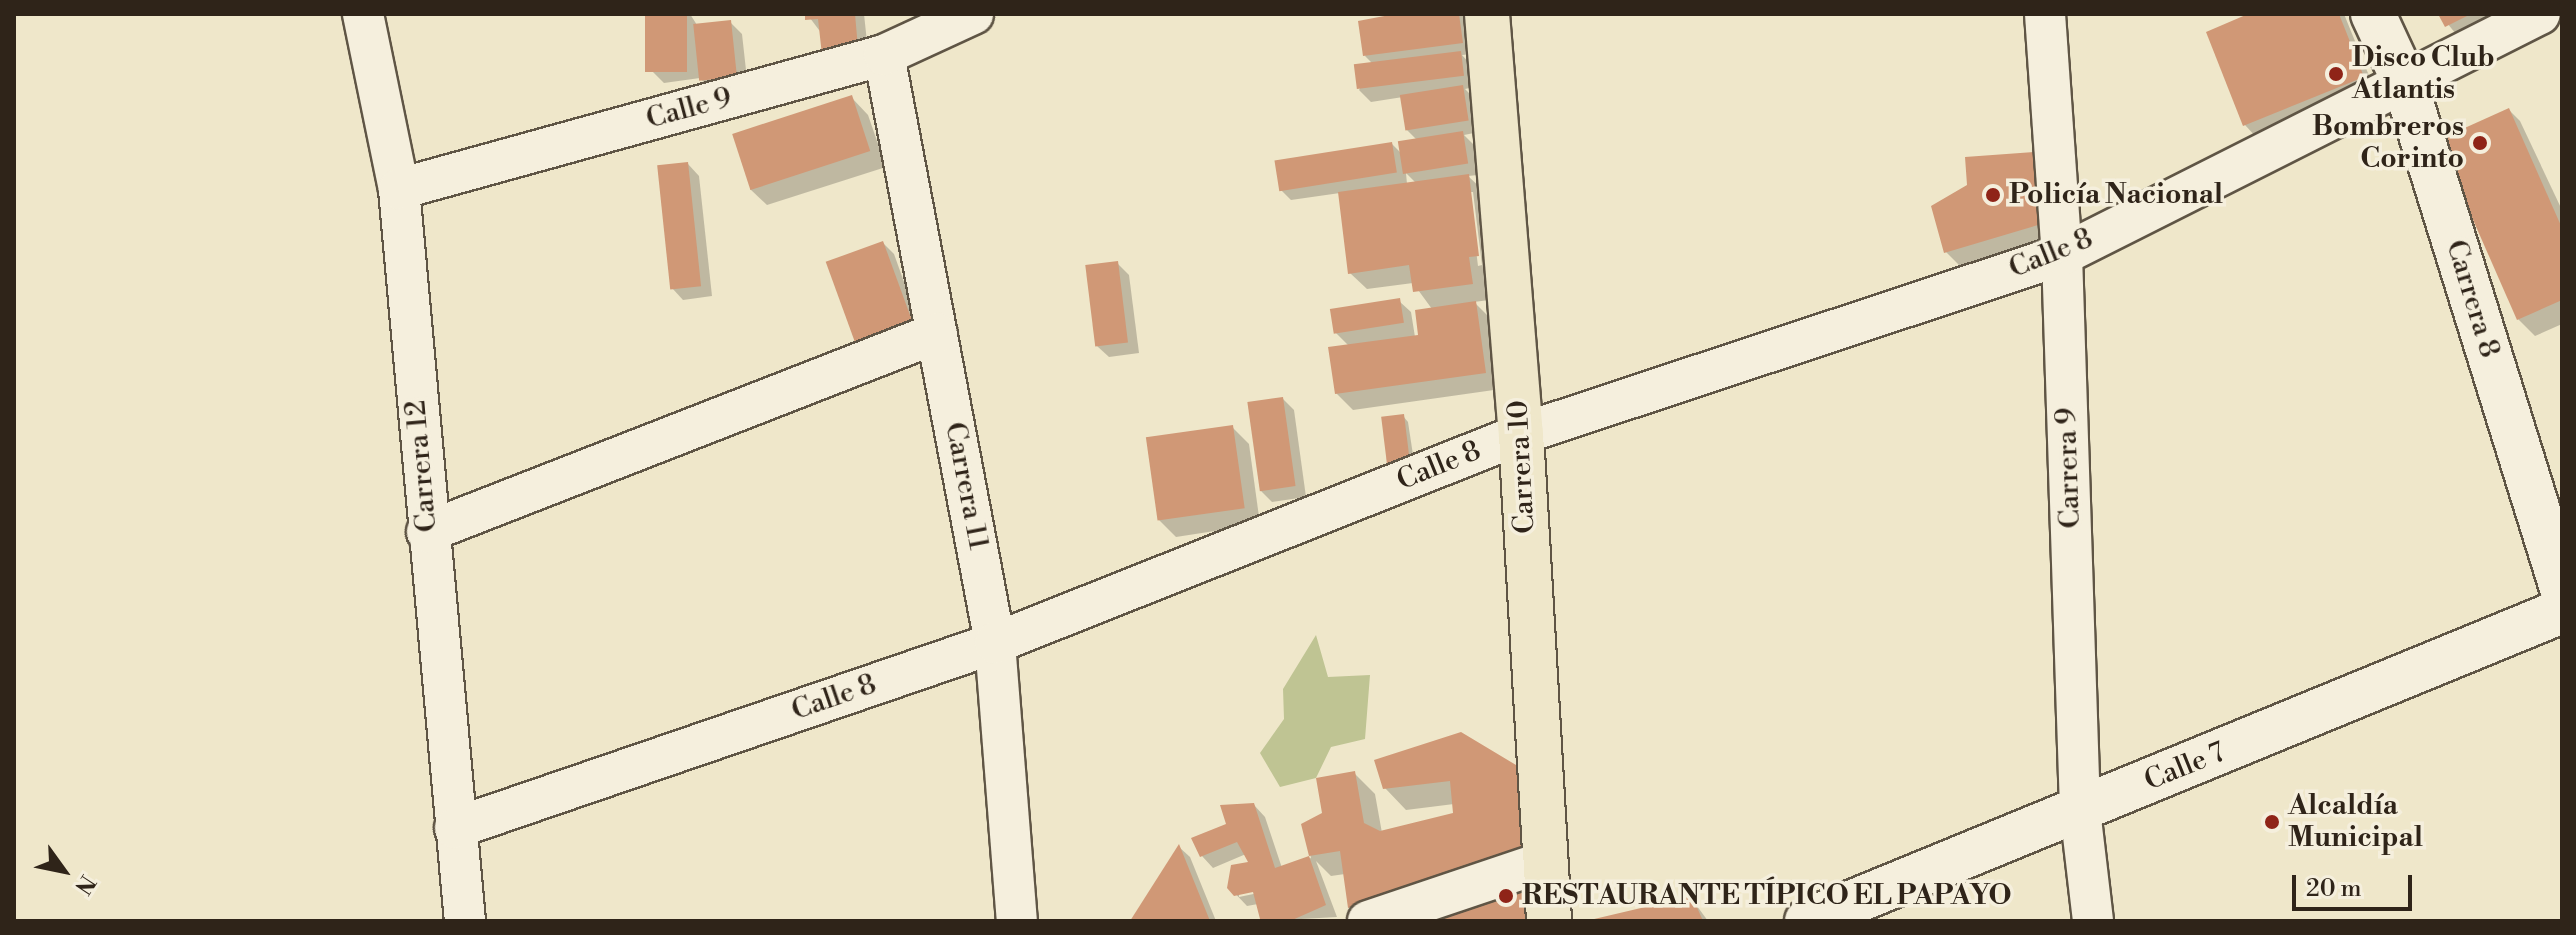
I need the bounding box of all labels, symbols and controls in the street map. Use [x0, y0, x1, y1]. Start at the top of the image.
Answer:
place label: Disco Club Atlantis [2352, 41, 2495, 107]
marker: Disco Club Atlantis [2327, 65, 2345, 83]
street label: Calle 9 [643, 82, 735, 136]
place label: Bombreros Corinto [2312, 110, 2464, 176]
marker: Bombreros Corinto [2471, 134, 2489, 152]
place label: Policía Nacional [2009, 178, 2223, 212]
marker: Policía Nacional [1984, 186, 2002, 204]
street label: Calle 8 [2004, 222, 2098, 286]
street label: Carrera 8 [2438, 236, 2506, 362]
street label: Carrera 12 [399, 398, 445, 534]
street label: Carrera 10 [1502, 399, 1542, 535]
street label: Carrera 9 [2050, 407, 2088, 529]
street label: Carrera 11 [937, 419, 995, 553]
street label: Calle 8 [1392, 434, 1486, 498]
street label: Calle 8 [787, 668, 881, 728]
street label: Calle 7 [2140, 736, 2230, 798]
place label: Alcaldía Municipal [2288, 789, 2423, 855]
marker: Alcaldía Municipal [2263, 813, 2281, 831]
north arrow [24, 831, 104, 911]
scale bar [2296, 859, 2416, 909]
text: N [68, 870, 101, 899]
text: 20 m [2306, 874, 2362, 904]
place label: RESTAURANTE TÍPICO EL PAPAYO [1522, 879, 2011, 913]
marker: RESTAURANTE TÍPICO EL PAPAYO [1497, 887, 1515, 905]

